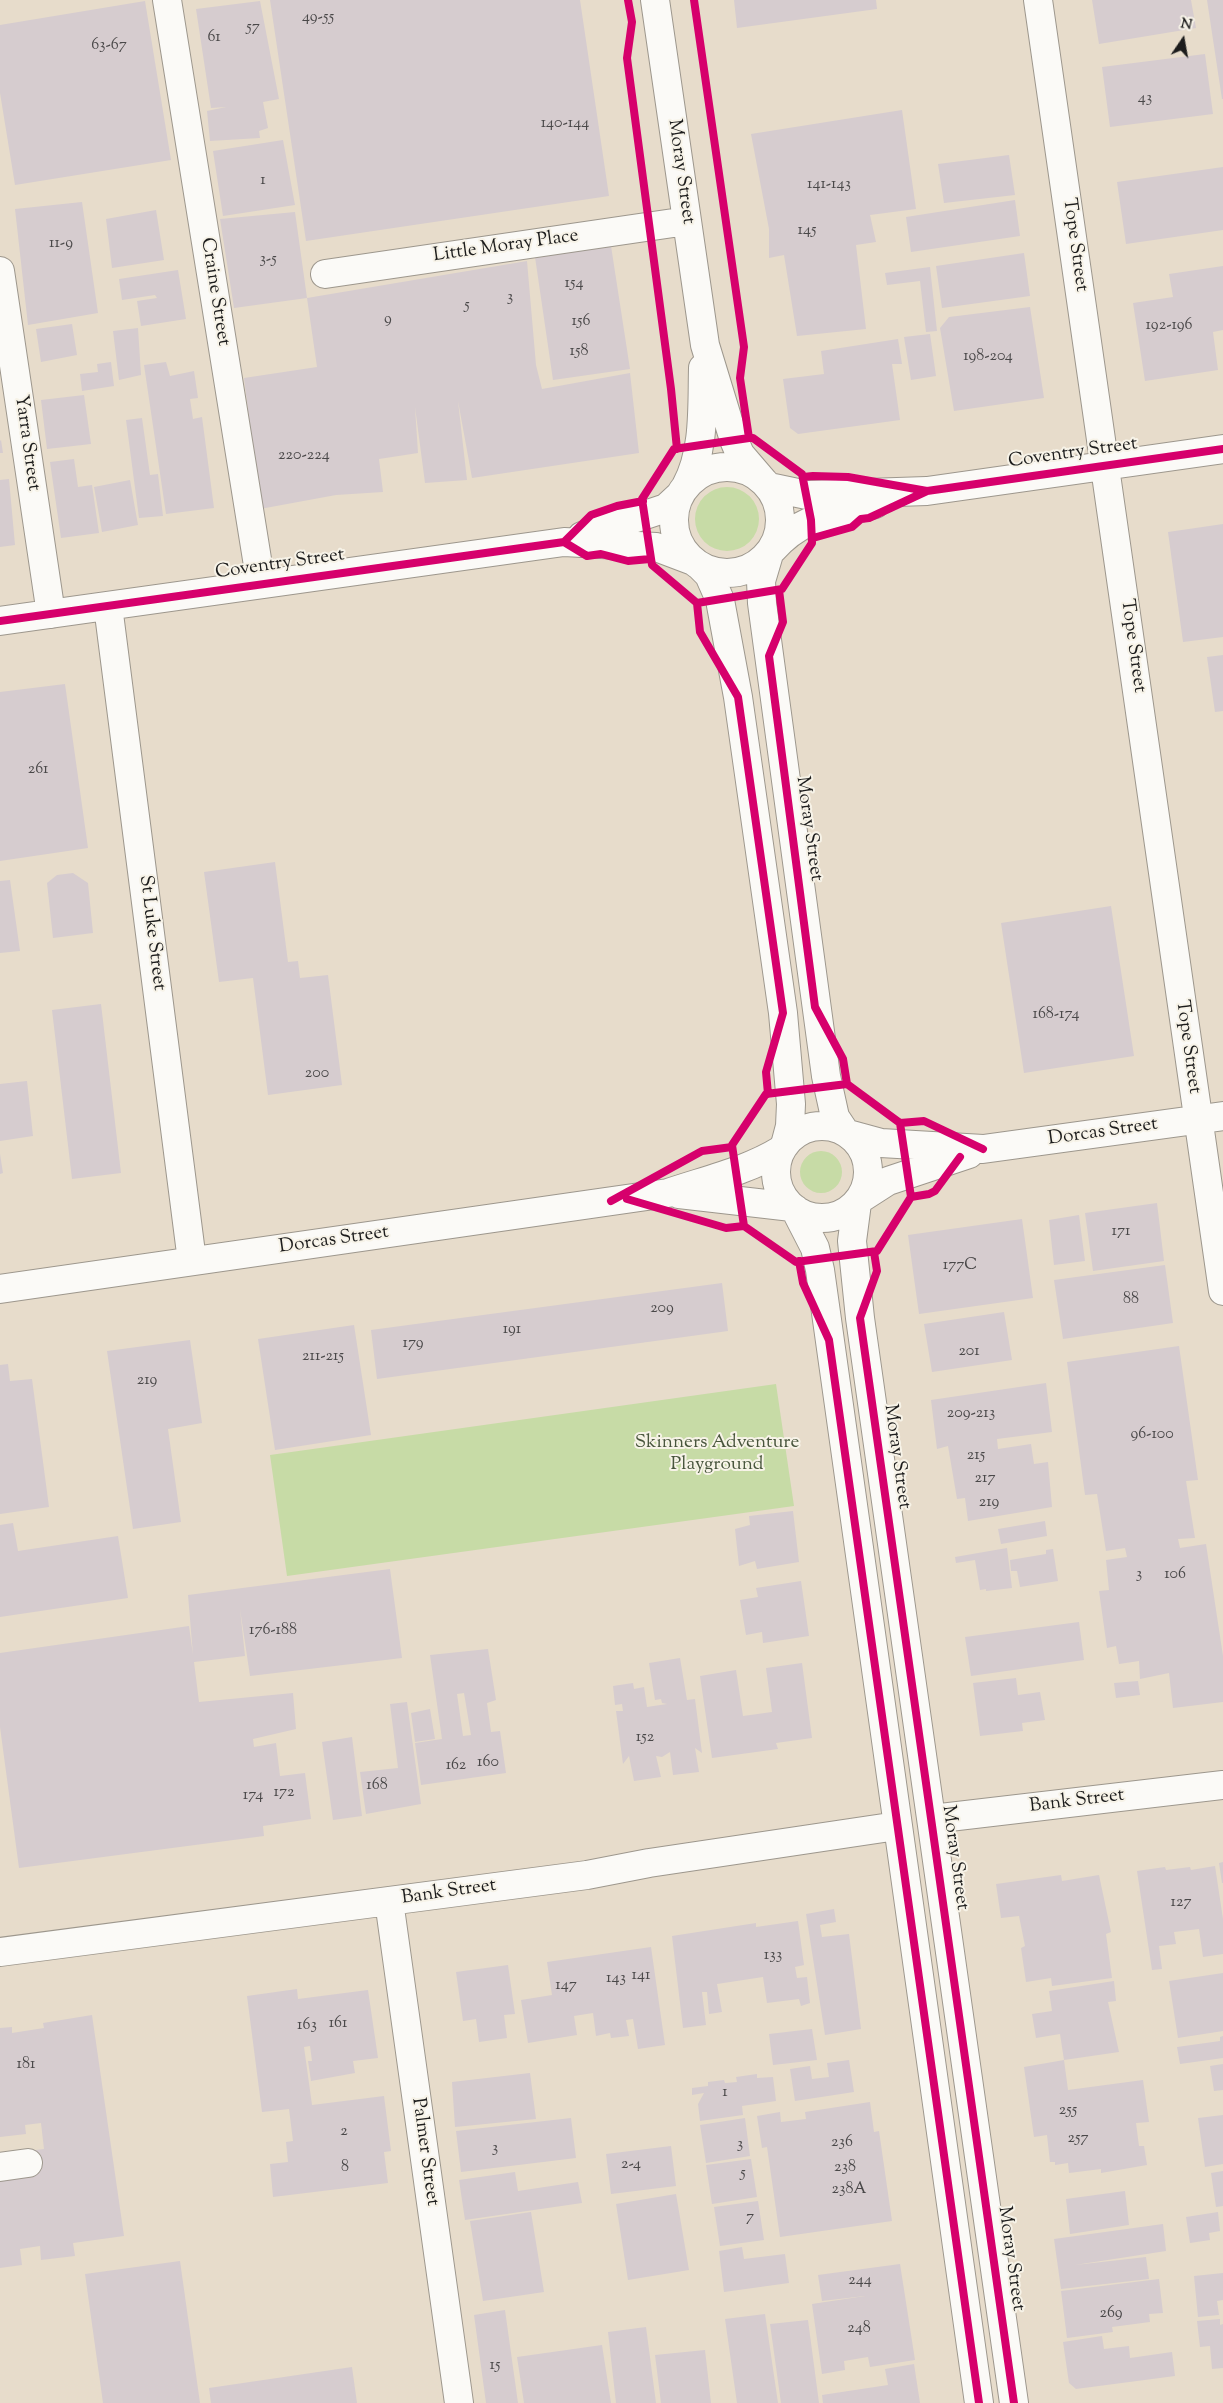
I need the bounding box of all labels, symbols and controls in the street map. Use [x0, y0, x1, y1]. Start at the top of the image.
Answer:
house number: 49-55 [302, 8, 334, 28]
text: N [1179, 14, 1194, 36]
north arrow [1158, 15, 1208, 65]
house number: 57 [246, 18, 260, 38]
house number: 61 [207, 28, 221, 48]
house number: 63-67 [91, 36, 127, 56]
house number: 43 [1138, 89, 1152, 109]
house number: 140-144 [541, 114, 589, 134]
street label: Moray Street [661, 118, 699, 226]
house number: 1 [260, 171, 266, 191]
house number: 141-143 [807, 175, 851, 195]
street label: Tope Street [1056, 197, 1092, 293]
house number: 145 [798, 221, 816, 241]
street label: Little Moray Place [432, 226, 580, 268]
house number: 11-9 [49, 234, 73, 254]
street label: Craine Street [194, 236, 234, 348]
house number: 3-5 [259, 250, 277, 270]
house number: 154 [565, 274, 583, 294]
house number: 3 [507, 288, 513, 308]
house number: 5 [464, 296, 470, 316]
house number: 9 [384, 310, 392, 330]
house number: 156 [572, 312, 590, 332]
house number: 192-196 [1146, 316, 1192, 336]
house number: 158 [570, 342, 588, 362]
house number: 198-204 [963, 347, 1013, 367]
street label: Yarra Street [8, 393, 44, 493]
street label: Coventry Street [1007, 434, 1139, 474]
house number: 220-224 [278, 446, 330, 466]
street label: Coventry Street [214, 545, 346, 585]
street label: Tope Street [1114, 598, 1150, 694]
house number: 261 [28, 760, 48, 780]
street label: Moray Street [789, 775, 827, 883]
street label: St Luke Street [133, 874, 169, 992]
street label: Tope Street [1169, 999, 1205, 1095]
house number: 168-174 [1032, 1005, 1080, 1025]
house number: 200 [305, 1064, 329, 1084]
street label: Dorcas Street [1047, 1114, 1159, 1152]
street label: Dorcas Street [278, 1222, 390, 1260]
house number: 171 [1112, 1222, 1130, 1242]
house number: 177C [943, 1256, 977, 1276]
house number: 88 [1123, 1290, 1139, 1310]
house number: 209 [650, 1299, 674, 1319]
house number: 191 [503, 1320, 521, 1340]
house number: 179 [403, 1334, 423, 1354]
house number: 201 [958, 1342, 980, 1362]
house number: 211-215 [302, 1347, 344, 1367]
house number: 219 [137, 1371, 157, 1391]
street label: Moray Street [877, 1403, 915, 1511]
house number: 209-213 [947, 1404, 995, 1424]
house number: 96-100 [1130, 1425, 1174, 1445]
park label: Skinners Adventure Playground [635, 1433, 799, 1477]
house number: 215 [967, 1446, 985, 1466]
house number: 217 [975, 1469, 995, 1489]
house number: 219 [979, 1493, 999, 1513]
house number: 3 [1136, 1565, 1142, 1585]
house number: 106 [1164, 1565, 1186, 1585]
house number: 176-188 [249, 1621, 297, 1641]
house number: 152 [636, 1728, 654, 1748]
house number: 160 [477, 1753, 499, 1773]
house number: 162 [446, 1756, 466, 1776]
house number: 168 [366, 1776, 388, 1796]
house number: 172 [274, 1783, 294, 1803]
street label: Bank Street [1028, 1785, 1126, 1819]
house number: 174 [243, 1786, 263, 1806]
street label: Moray Street [935, 1804, 973, 1912]
street label: Bank Street [400, 1875, 498, 1911]
house number: 127 [1171, 1893, 1191, 1913]
house number: 133 [764, 1946, 782, 1966]
house number: 141 [632, 1966, 650, 1986]
house number: 143 [606, 1969, 626, 1989]
house number: 147 [555, 1976, 577, 1996]
house number: 161 [329, 2014, 347, 2034]
house number: 163 [297, 2016, 317, 2036]
house number: 181 [17, 2055, 35, 2075]
house number: 1 [722, 2083, 728, 2103]
street label: Palmer Street [405, 2096, 443, 2208]
house number: 255 [1059, 2101, 1077, 2121]
house number: 2 [340, 2122, 348, 2142]
house number: 257 [1068, 2129, 1088, 2149]
house number: 236 [831, 2133, 853, 2153]
house number: 3 [737, 2135, 743, 2155]
house number: 3 [492, 2139, 498, 2159]
house number: 2-4 [621, 2155, 641, 2175]
house number: 8 [341, 2158, 349, 2178]
house number: 238 [834, 2158, 856, 2178]
house number: 5 [740, 2164, 746, 2184]
house number: 238A [832, 2180, 866, 2200]
street label: Moray Street [991, 2205, 1029, 2313]
house number: 7 [746, 2208, 754, 2228]
house number: 244 [848, 2271, 872, 2291]
house number: 269 [1099, 2304, 1123, 2324]
house number: 248 [847, 2319, 871, 2339]
house number: 15 [490, 2356, 500, 2376]

